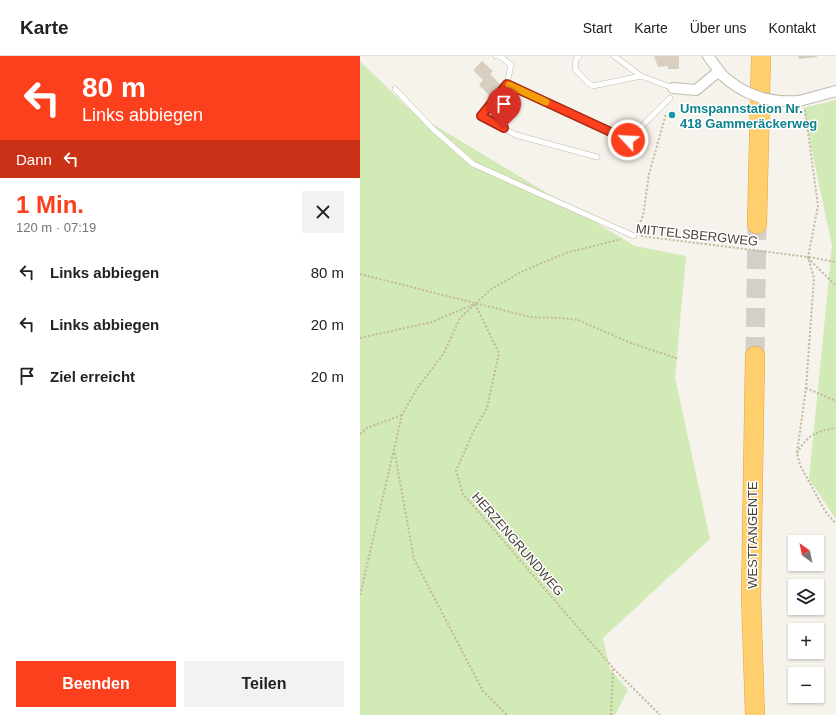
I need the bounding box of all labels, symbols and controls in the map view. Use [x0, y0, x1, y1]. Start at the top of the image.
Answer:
text: Karte [20, 17, 69, 38]
text: Start [583, 20, 612, 36]
text: Karte [634, 20, 668, 36]
text: Über uns [690, 20, 747, 36]
text: Kontakt [769, 20, 816, 36]
icon: left [16, 72, 68, 124]
text: 80 m [82, 72, 146, 103]
pin [487, 87, 521, 128]
icon: arrive [493, 93, 515, 115]
place label: Umspannstation Nr. 418 Gammeräckerweg [680, 101, 817, 131]
text: Links abbiegen [82, 105, 203, 125]
marker: Umspannstation Nr. 418 Gammeräckerweg [667, 110, 677, 120]
position arrow [607, 119, 649, 161]
icon: left [60, 148, 82, 170]
text: Dann [16, 151, 52, 168]
text: 1 Min. [16, 191, 84, 218]
button: close [302, 191, 344, 233]
text: 120 m · 07:19 [16, 220, 96, 235]
street label: MITTELSBERGWEG [635, 221, 759, 249]
icon: left [16, 261, 38, 283]
text: Links abbiegen [50, 264, 159, 281]
text: 80 m [311, 264, 344, 281]
icon: left [16, 313, 38, 335]
text: Links abbiegen [50, 316, 159, 333]
text: 20 m [311, 316, 344, 333]
icon: arrive [16, 365, 38, 387]
text: Ziel erreicht [50, 368, 135, 385]
text: 20 m [311, 368, 344, 385]
street label: WESTTANGENTE [745, 481, 760, 589]
street label: HERZENGRUNDWEG [469, 489, 567, 599]
north arrow [788, 535, 824, 571]
map controls [788, 535, 824, 703]
button: layers [788, 579, 824, 615]
button: + [788, 623, 824, 659]
button: Beenden [16, 661, 176, 707]
button: Teilen [184, 661, 344, 707]
button: − [788, 667, 824, 703]

